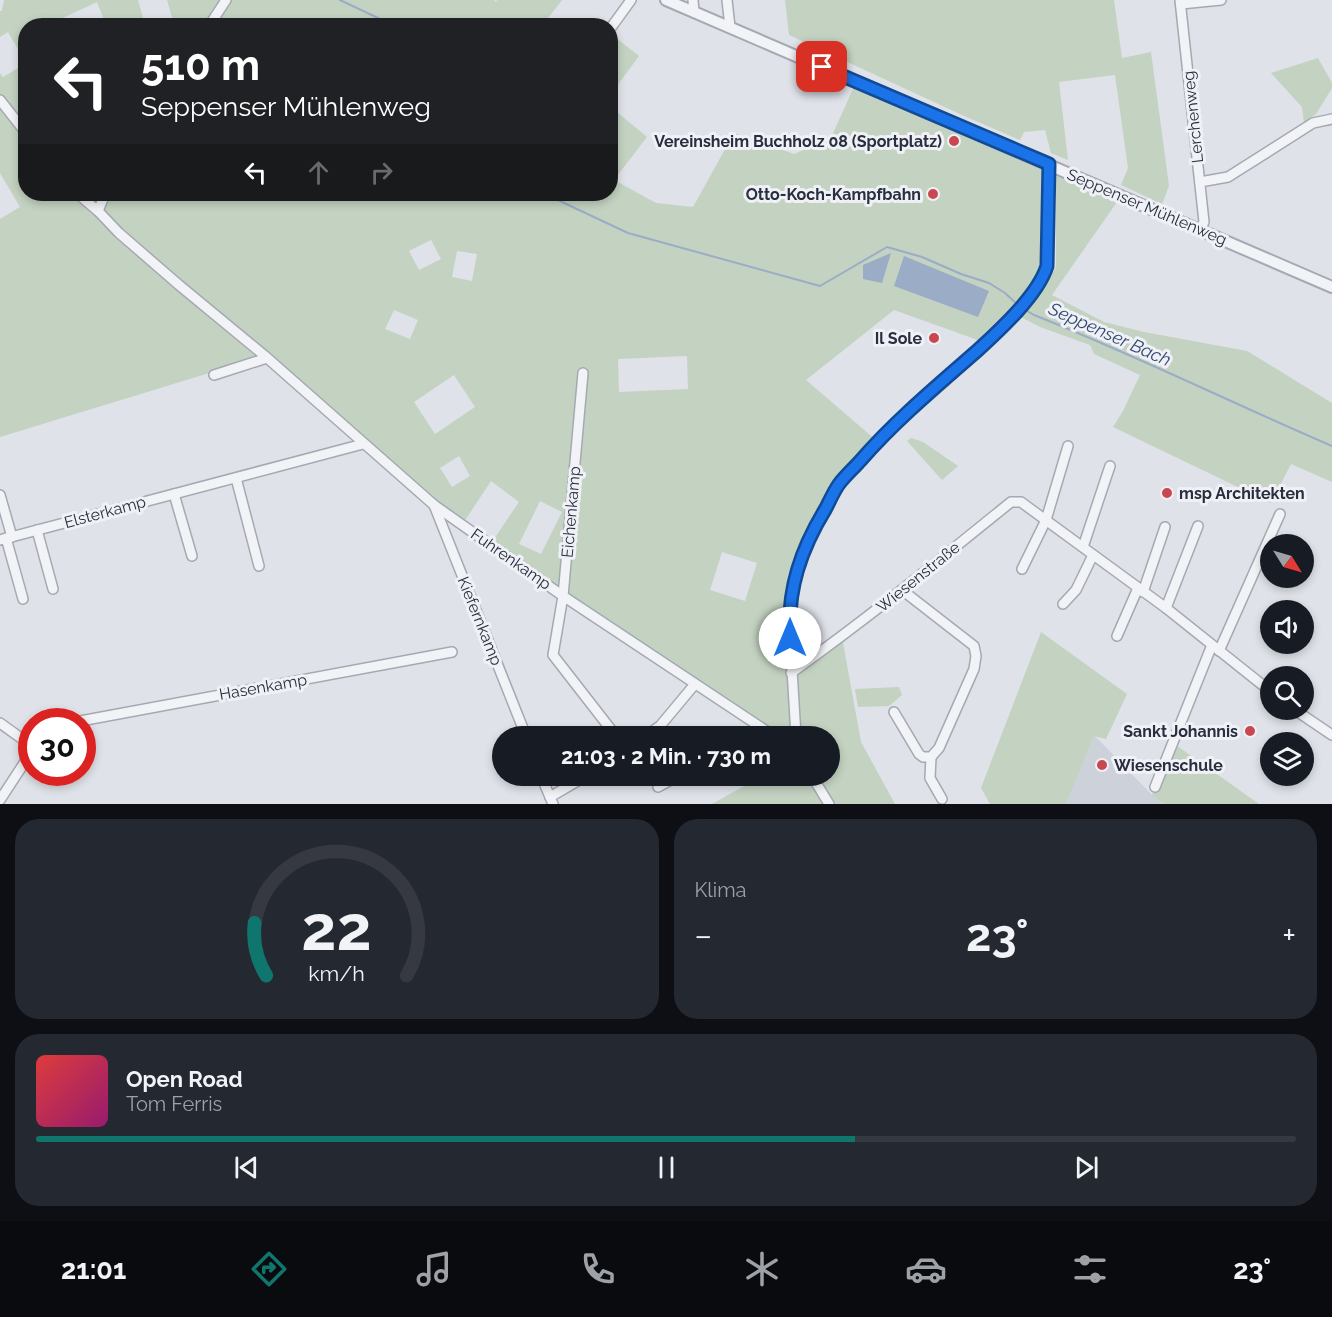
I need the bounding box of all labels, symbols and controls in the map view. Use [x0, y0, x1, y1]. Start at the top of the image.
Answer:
text: 510 m [141, 41, 260, 90]
pin [796, 41, 847, 92]
icon: left [42, 42, 120, 120]
icon: arrive [805, 50, 838, 83]
street label: Lerchenweg [1179, 70, 1207, 164]
text: Seppenser Mühlenweg [141, 91, 431, 122]
place label: Vereinsheim Buchholz 08 (Sportplatz) [654, 132, 942, 151]
marker: Vereinsheim Buchholz 08 (Sportplatz) [947, 134, 961, 148]
icon: left [239, 156, 272, 189]
icon: ahead [302, 156, 335, 189]
icon: right [365, 156, 398, 189]
street label: Seppenser Mühlenweg [1064, 165, 1230, 249]
place label: Otto-Koch-Kampfbahn [746, 185, 921, 204]
marker: Otto-Koch-Kampfbahn [926, 187, 940, 201]
water label: Seppenser Bach [1045, 297, 1174, 370]
place label: Il Sole [875, 329, 922, 348]
marker: Il Sole [927, 331, 941, 345]
street label: Eichenkamp [558, 465, 584, 559]
place label: msp Architekten [1179, 484, 1305, 503]
marker: msp Architekten [1160, 486, 1174, 500]
street label: Elsterkamp [62, 492, 148, 532]
street label: Fuhrenkamp [467, 524, 555, 594]
north arrow [1260, 534, 1314, 588]
map controls [1260, 534, 1314, 786]
street label: Wiesenstraße [873, 538, 963, 616]
street label: Kiefernkamp [454, 574, 506, 668]
button: sound [1260, 600, 1314, 654]
position arrow [758, 606, 822, 670]
button: search [1260, 666, 1314, 720]
street label: Hasenkamp [218, 670, 308, 704]
speed limit sign: 30 [18, 708, 96, 786]
place label: Sankt Johannis [1123, 722, 1238, 741]
marker: Sankt Johannis [1243, 724, 1257, 738]
button: layers [1260, 732, 1314, 786]
text: 21:03 · 2 Min. · 730 m [561, 743, 771, 769]
place label: Wiesenschule [1114, 756, 1223, 775]
marker: Wiesenschule [1095, 758, 1109, 772]
text: Klima [695, 878, 746, 902]
text: 22 [302, 891, 372, 965]
text: 23° [966, 909, 1029, 962]
text: − [695, 916, 712, 955]
text: + [1282, 916, 1296, 955]
text: km/h [308, 961, 365, 986]
text: Open Road [126, 1066, 243, 1092]
text: Tom Ferris [126, 1092, 222, 1116]
icon: previous [230, 1151, 263, 1184]
icon: pause [650, 1151, 683, 1184]
icon: next [1070, 1151, 1103, 1184]
icon: directions [248, 1248, 290, 1290]
icon: music [413, 1248, 455, 1290]
icon: phone [577, 1248, 619, 1290]
icon: climate [741, 1248, 783, 1290]
icon: car [905, 1248, 947, 1290]
icon: filters [1069, 1248, 1111, 1290]
text: 21:01 [61, 1254, 126, 1285]
text: 23° [1233, 1254, 1271, 1285]

